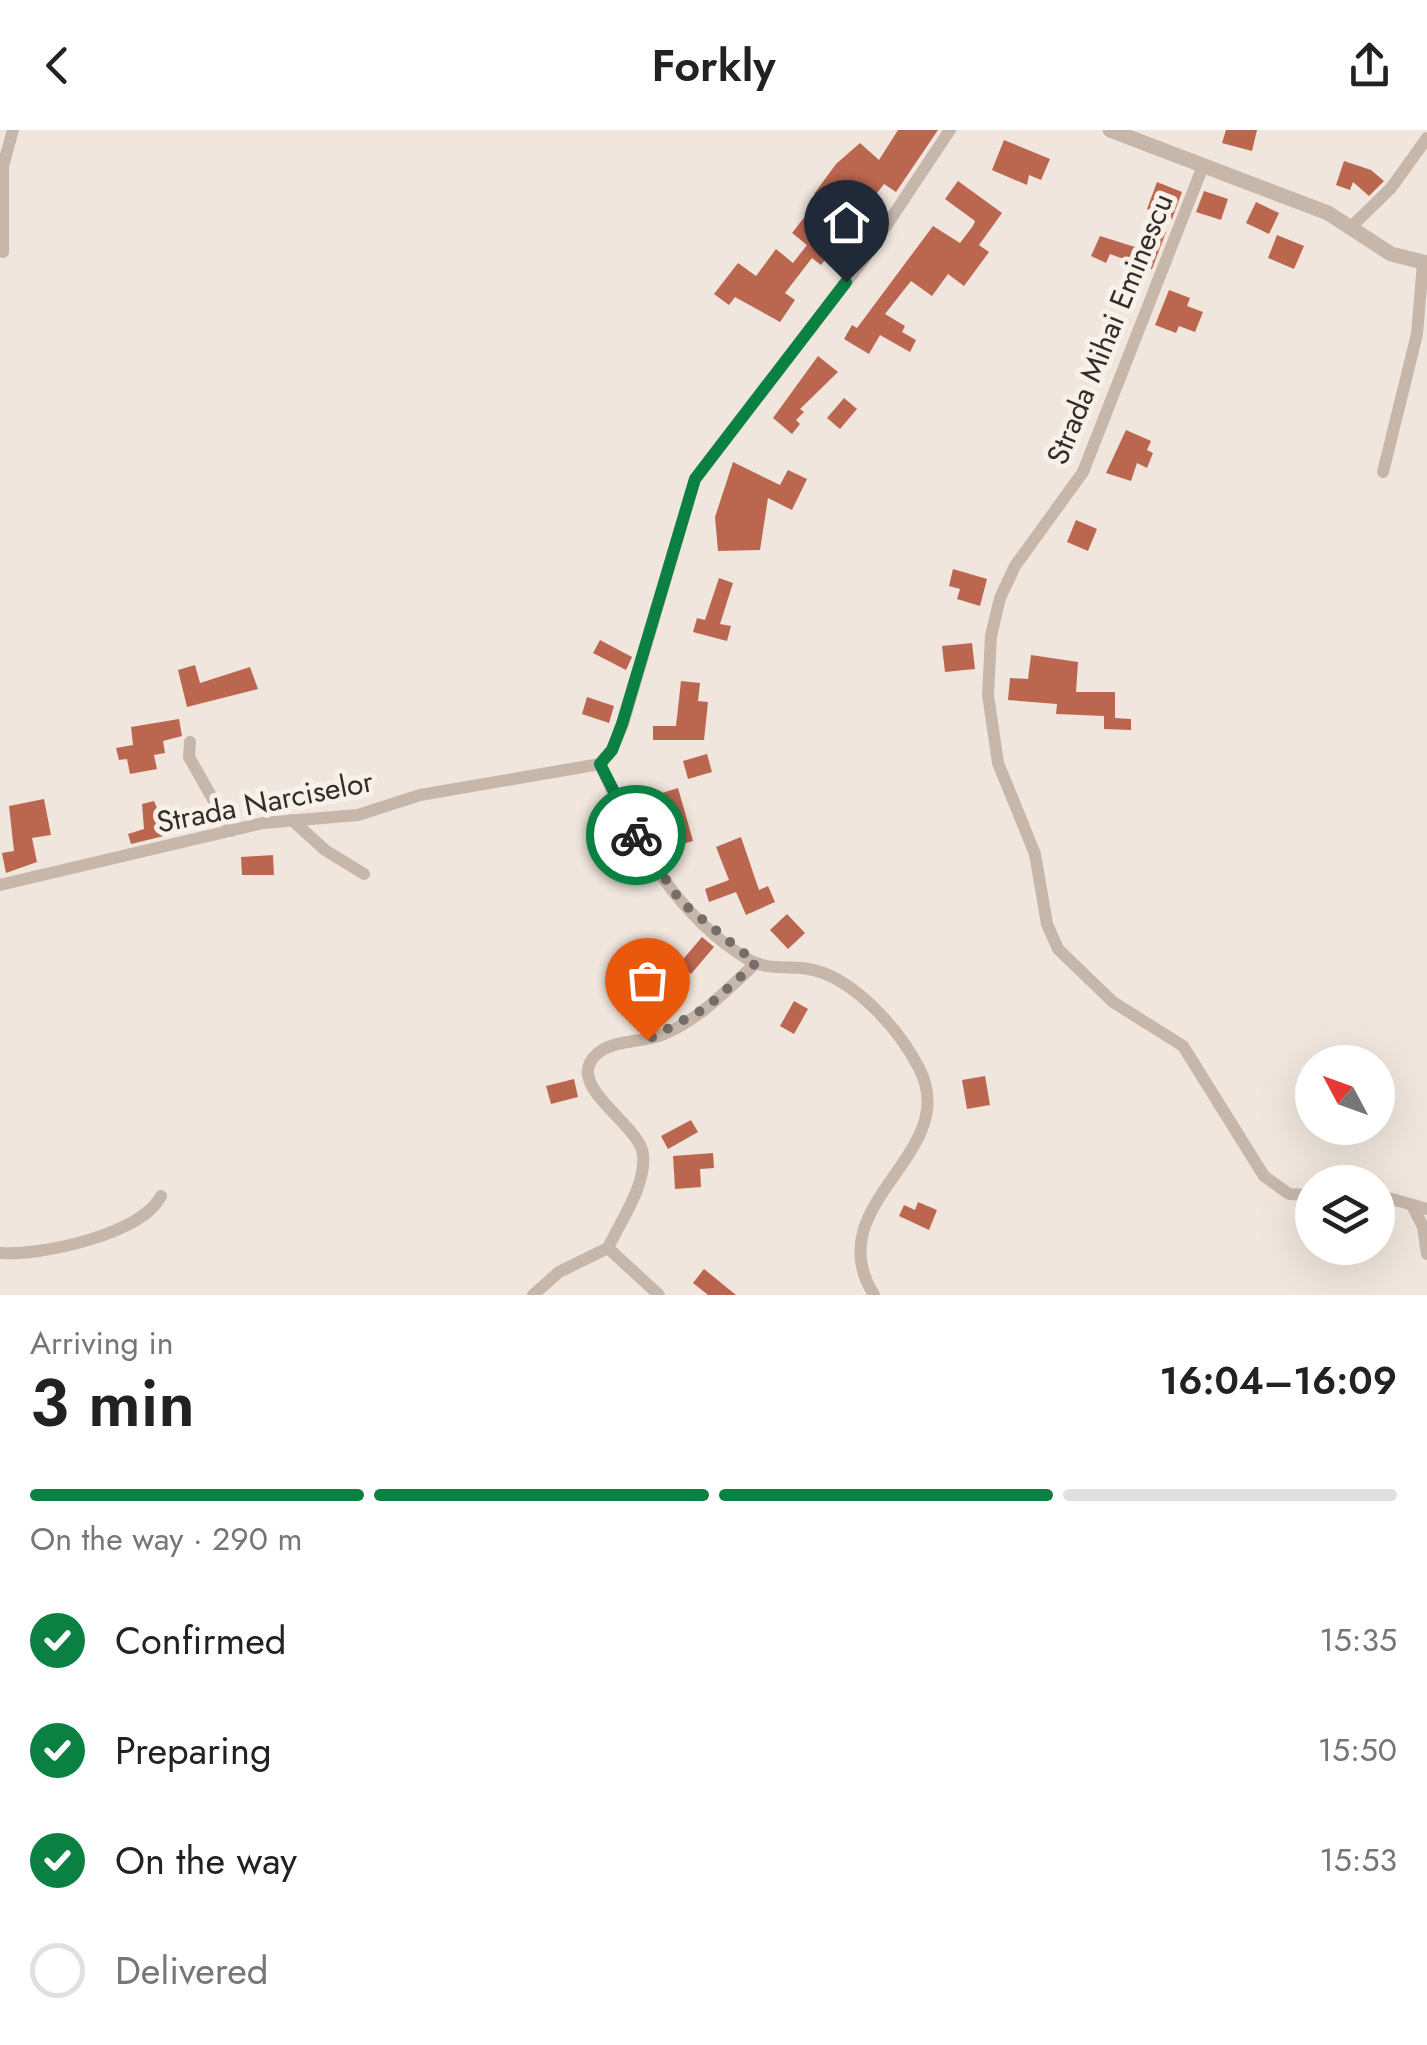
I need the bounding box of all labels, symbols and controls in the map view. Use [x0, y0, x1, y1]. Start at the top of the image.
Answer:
text: Forkly [651, 33, 776, 98]
icon: back [30, 38, 85, 93]
icon: share [1342, 38, 1397, 93]
pin [804, 180, 889, 283]
street label: Strada Mihai Eminescu [1035, 187, 1184, 471]
icon: home [819, 195, 874, 250]
street label: Strada Narciselor [153, 759, 378, 844]
courier [586, 785, 686, 885]
icon: bike [609, 808, 664, 863]
pin [605, 938, 690, 1041]
icon: bag [620, 953, 675, 1008]
north arrow [1295, 1045, 1395, 1145]
map controls [1295, 1045, 1395, 1265]
button: layers [1295, 1165, 1395, 1265]
text: Arriving in [30, 1320, 174, 1366]
text: 16:04–16:09 [1159, 1353, 1397, 1408]
text: 3 min [30, 1356, 195, 1450]
text: On the way · 290 m [30, 1516, 303, 1562]
icon: check [30, 1613, 85, 1668]
text: Confirmed [115, 1613, 286, 1668]
text: 15:35 [1319, 1617, 1397, 1663]
icon: check [30, 1723, 85, 1778]
text: Preparing [115, 1723, 272, 1778]
text: 15:50 [1318, 1727, 1397, 1773]
icon: check [30, 1833, 85, 1888]
text: On the way [115, 1833, 297, 1888]
text: 15:53 [1319, 1837, 1397, 1883]
text: Delivered [115, 1943, 268, 1998]

